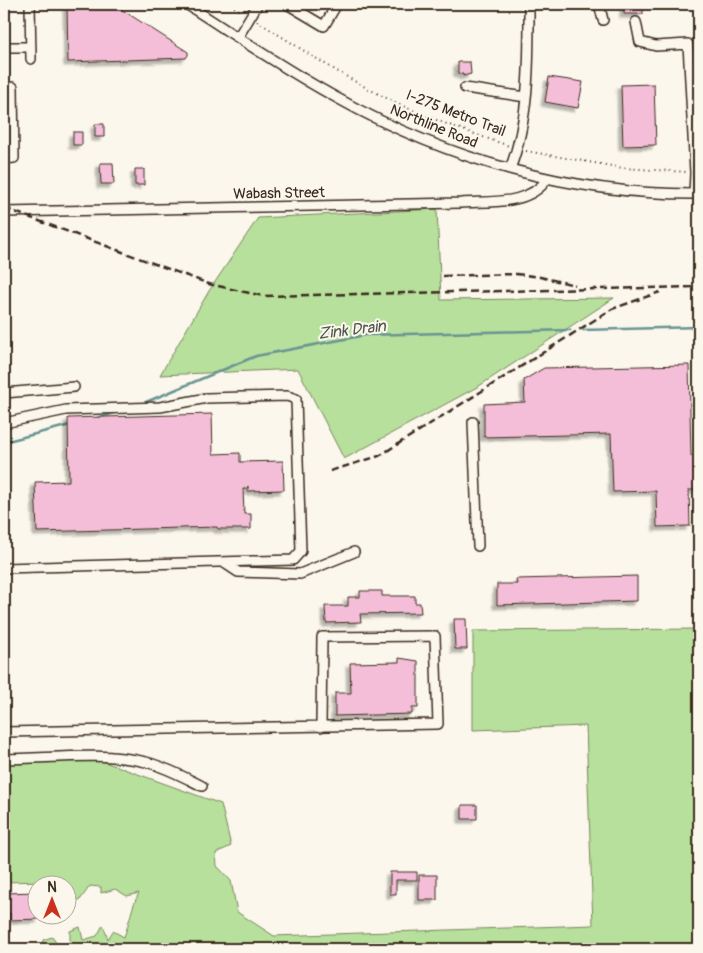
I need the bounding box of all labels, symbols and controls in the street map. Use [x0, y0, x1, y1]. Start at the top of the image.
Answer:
street label: I-275 Metro Trail [403, 86, 508, 141]
street label: Northline Road [387, 100, 480, 153]
street label: Wabash Street [233, 183, 326, 204]
water label: Zink Drain [317, 316, 388, 344]
north arrow [28, 876, 78, 926]
text: N [47, 879, 57, 896]

